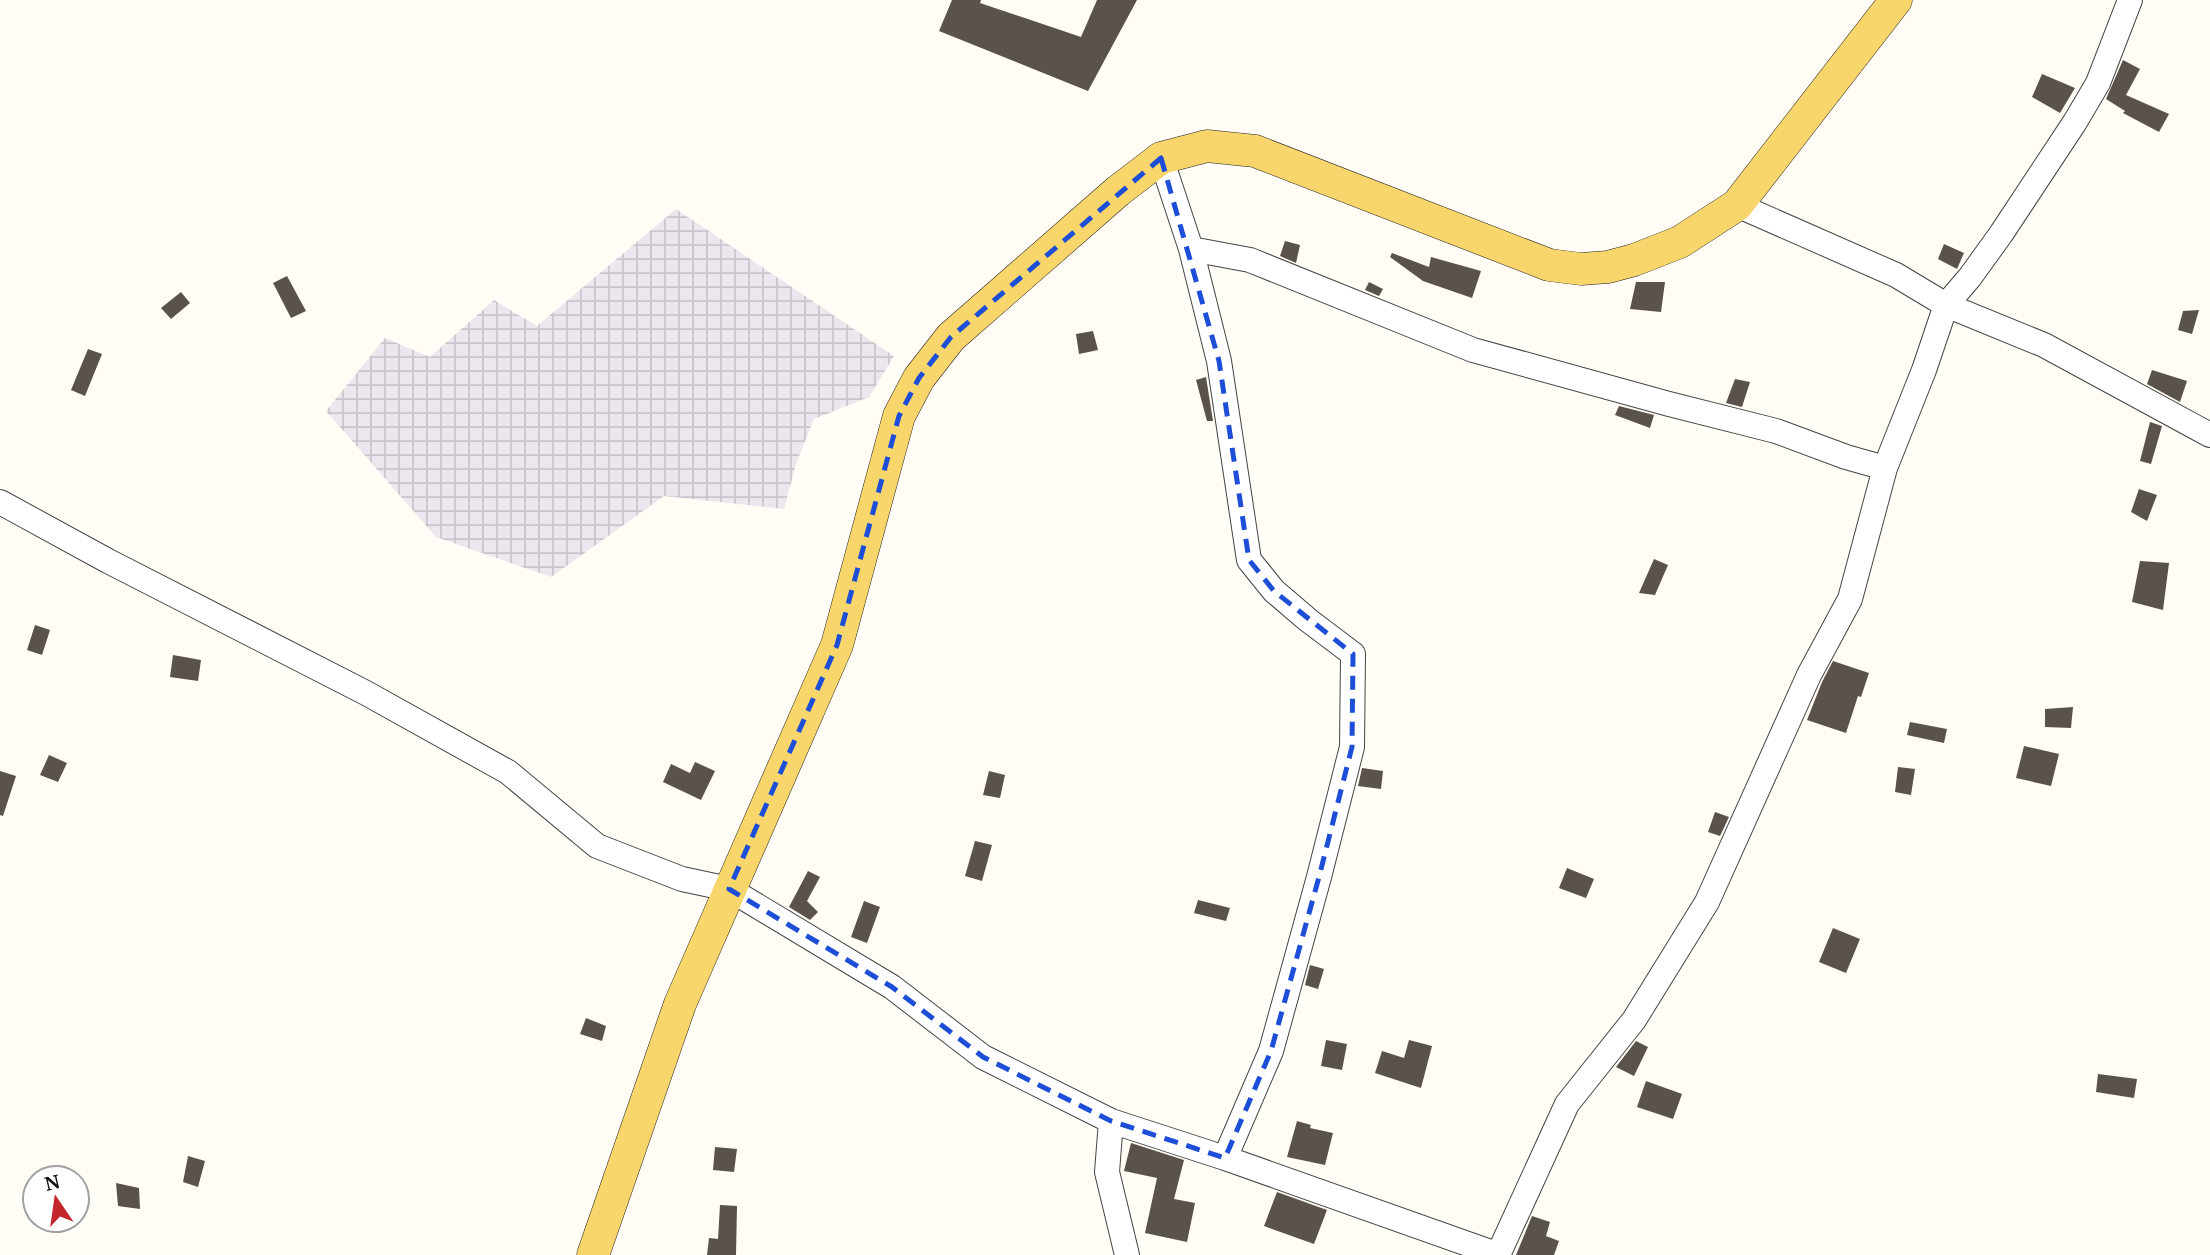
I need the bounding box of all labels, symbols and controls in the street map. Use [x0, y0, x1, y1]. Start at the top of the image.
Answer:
north arrow [21, 1164, 91, 1234]
text: N [42, 1168, 62, 1197]

